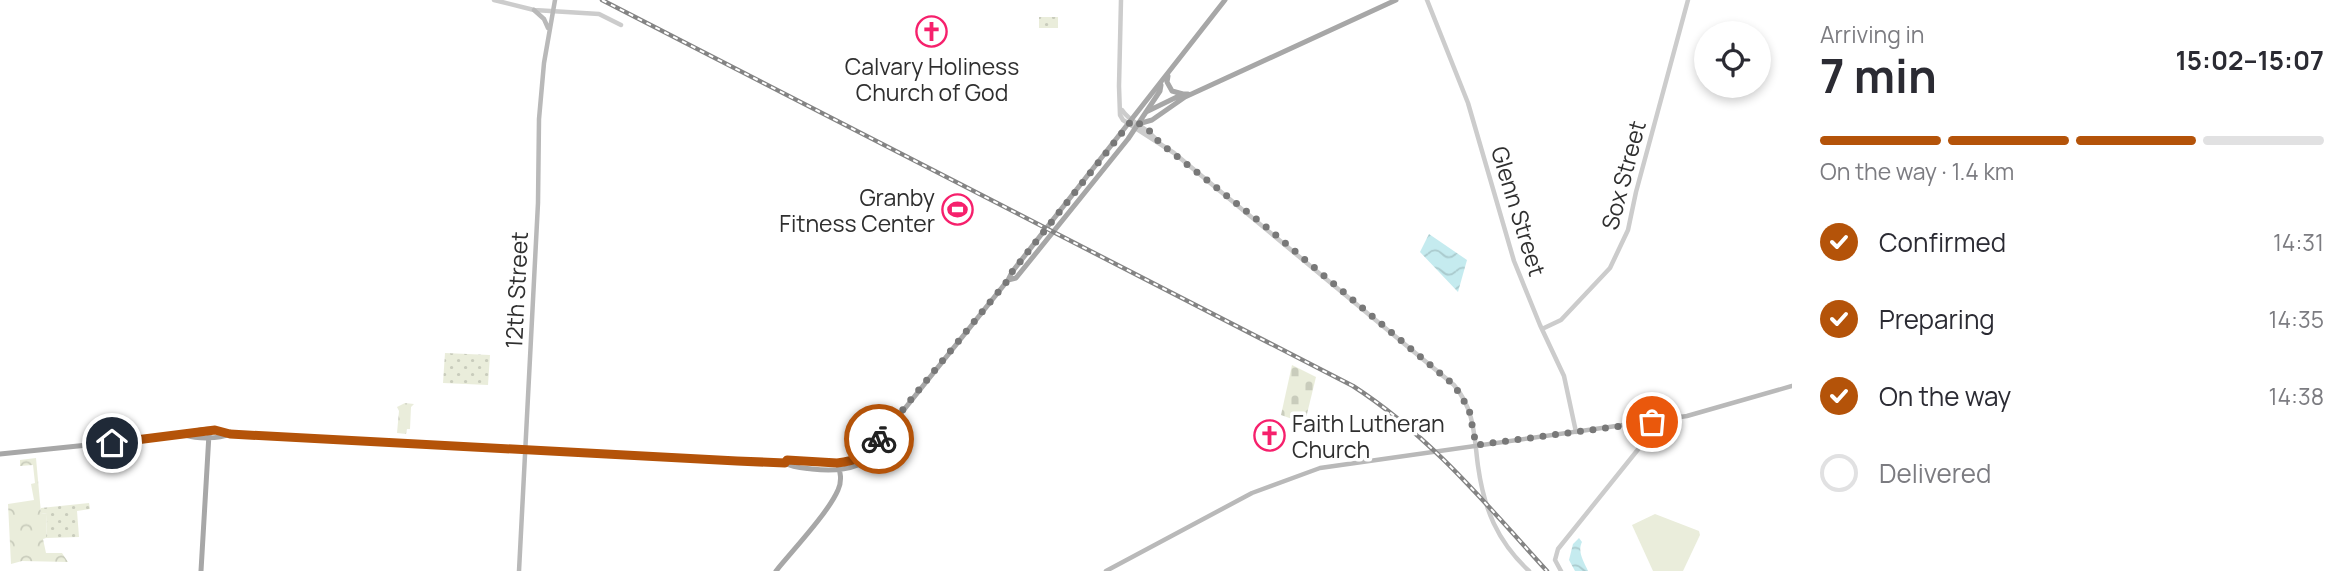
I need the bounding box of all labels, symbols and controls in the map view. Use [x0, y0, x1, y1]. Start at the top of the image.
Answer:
church icon: Calvary Holiness Church of God [915, 15, 949, 49]
text: Arriving in [1820, 18, 1925, 50]
map controls [1694, 21, 1771, 98]
button: locate [1694, 21, 1771, 98]
text: 15:02–15:07 [2175, 42, 2324, 78]
text: 7 min [1820, 44, 1937, 107]
place label: Calvary Holiness Church of God [845, 50, 1019, 108]
street label: Sox Street [1593, 117, 1653, 233]
street label: Glenn Street [1484, 142, 1554, 280]
text: On the way · 1.4 km [1820, 155, 2014, 187]
place label: Granby Fitness Center [779, 181, 935, 239]
sports icon: Granby Fitness Center [941, 193, 975, 227]
icon: check [1820, 223, 1858, 261]
text: Confirmed [1879, 224, 2006, 260]
text: 14:31 [2273, 226, 2324, 258]
street label: 12th Street [497, 231, 535, 349]
icon: check [1820, 300, 1858, 338]
text: Preparing [1879, 301, 1995, 337]
text: 14:35 [2269, 303, 2324, 335]
icon: check [1820, 377, 1858, 415]
text: On the way [1879, 378, 2011, 414]
text: 14:38 [2269, 380, 2324, 412]
pin [1622, 392, 1682, 452]
icon: bag [1633, 403, 1671, 441]
courier [844, 404, 914, 474]
place label: Faith Lutheran Church [1292, 407, 1445, 465]
pin [82, 413, 142, 473]
church icon: Faith Lutheran Church [1252, 419, 1286, 453]
icon: bike [860, 420, 898, 458]
icon: home [93, 424, 131, 462]
text: Delivered [1879, 455, 1991, 491]

